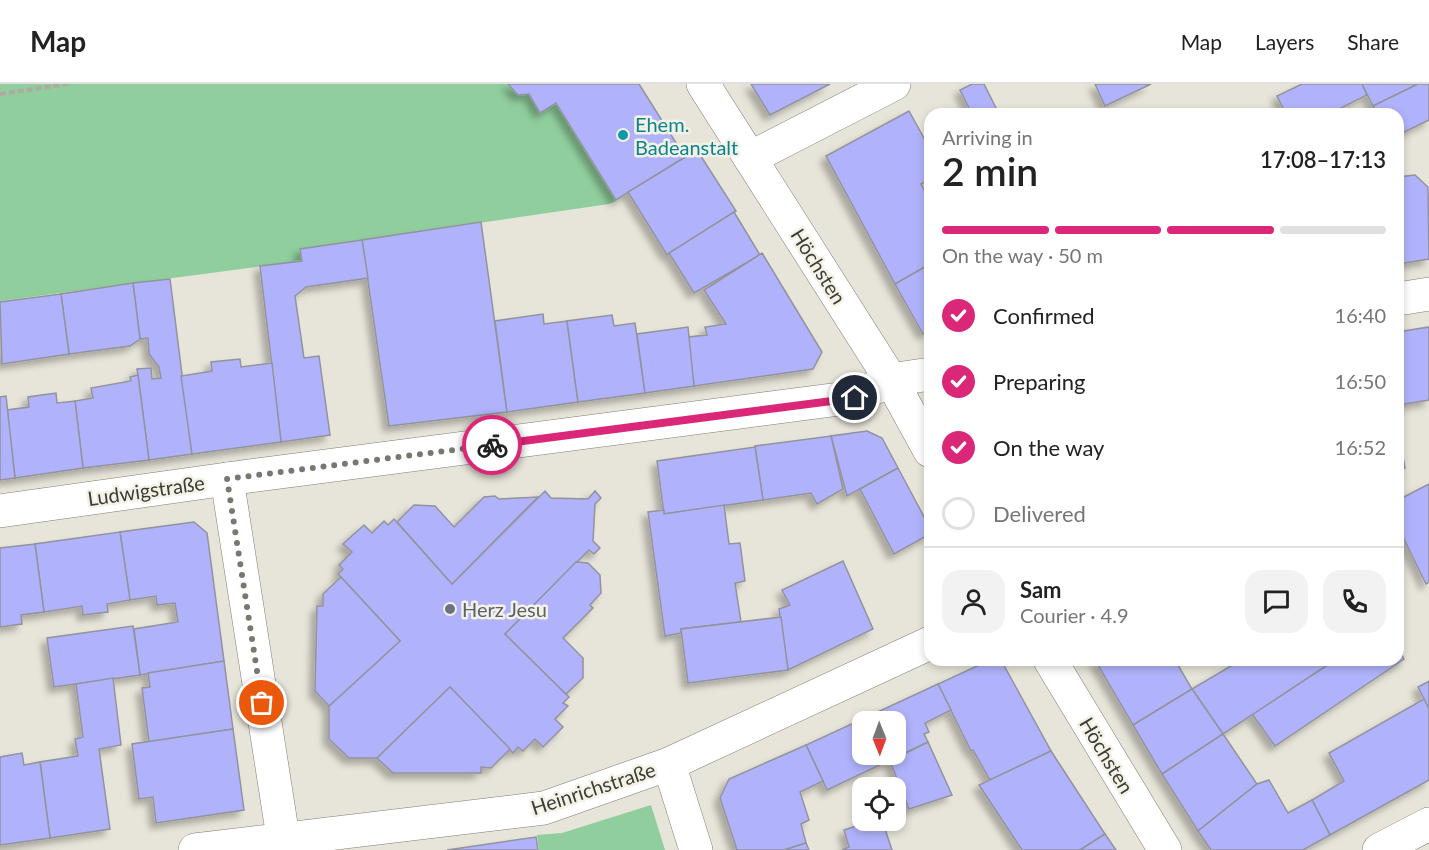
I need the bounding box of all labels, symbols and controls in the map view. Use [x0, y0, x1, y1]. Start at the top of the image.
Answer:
text: Map [30, 24, 86, 58]
text: Map [1181, 29, 1222, 54]
text: Layers [1255, 29, 1314, 54]
text: Share [1347, 29, 1399, 54]
place label: Ehem. Badeanstalt [635, 112, 738, 159]
text: Arriving in [942, 125, 1033, 149]
marker: Ehem. Badeanstalt [616, 128, 630, 142]
text: 17:08–17:13 [1260, 146, 1386, 173]
text: 2 min [942, 148, 1038, 194]
street label: Höchsten [786, 224, 852, 308]
text: On the way · 50 m [942, 243, 1103, 267]
icon: check [942, 299, 975, 332]
text: Confirmed [993, 302, 1095, 329]
text: 16:40 [1335, 303, 1386, 327]
icon: check [942, 365, 975, 398]
text: Preparing [993, 368, 1085, 395]
text: 16:50 [1335, 369, 1386, 393]
pin [829, 372, 880, 423]
icon: home [838, 381, 871, 414]
courier [462, 415, 522, 475]
icon: bike [476, 429, 509, 462]
icon: check [942, 431, 975, 464]
text: On the way [993, 434, 1104, 461]
text: 16:52 [1335, 435, 1386, 459]
street label: Ludwigstraße [86, 470, 206, 510]
text: Delivered [993, 500, 1086, 527]
button: person [942, 570, 1005, 633]
button: chat [1245, 570, 1308, 633]
button: phone [1323, 570, 1386, 633]
text: Sam [1020, 576, 1062, 603]
place label: Herz Jesu [462, 597, 547, 621]
marker: Herz Jesu [443, 602, 457, 616]
text: Courier · 4.9 [1020, 603, 1129, 627]
pin [236, 677, 287, 728]
icon: bag [245, 686, 278, 719]
north arrow [852, 711, 906, 765]
map controls [852, 711, 906, 831]
street label: Höchsten [1075, 713, 1139, 797]
street label: Heinrichstraße [528, 757, 658, 819]
button: locate [852, 777, 906, 831]

